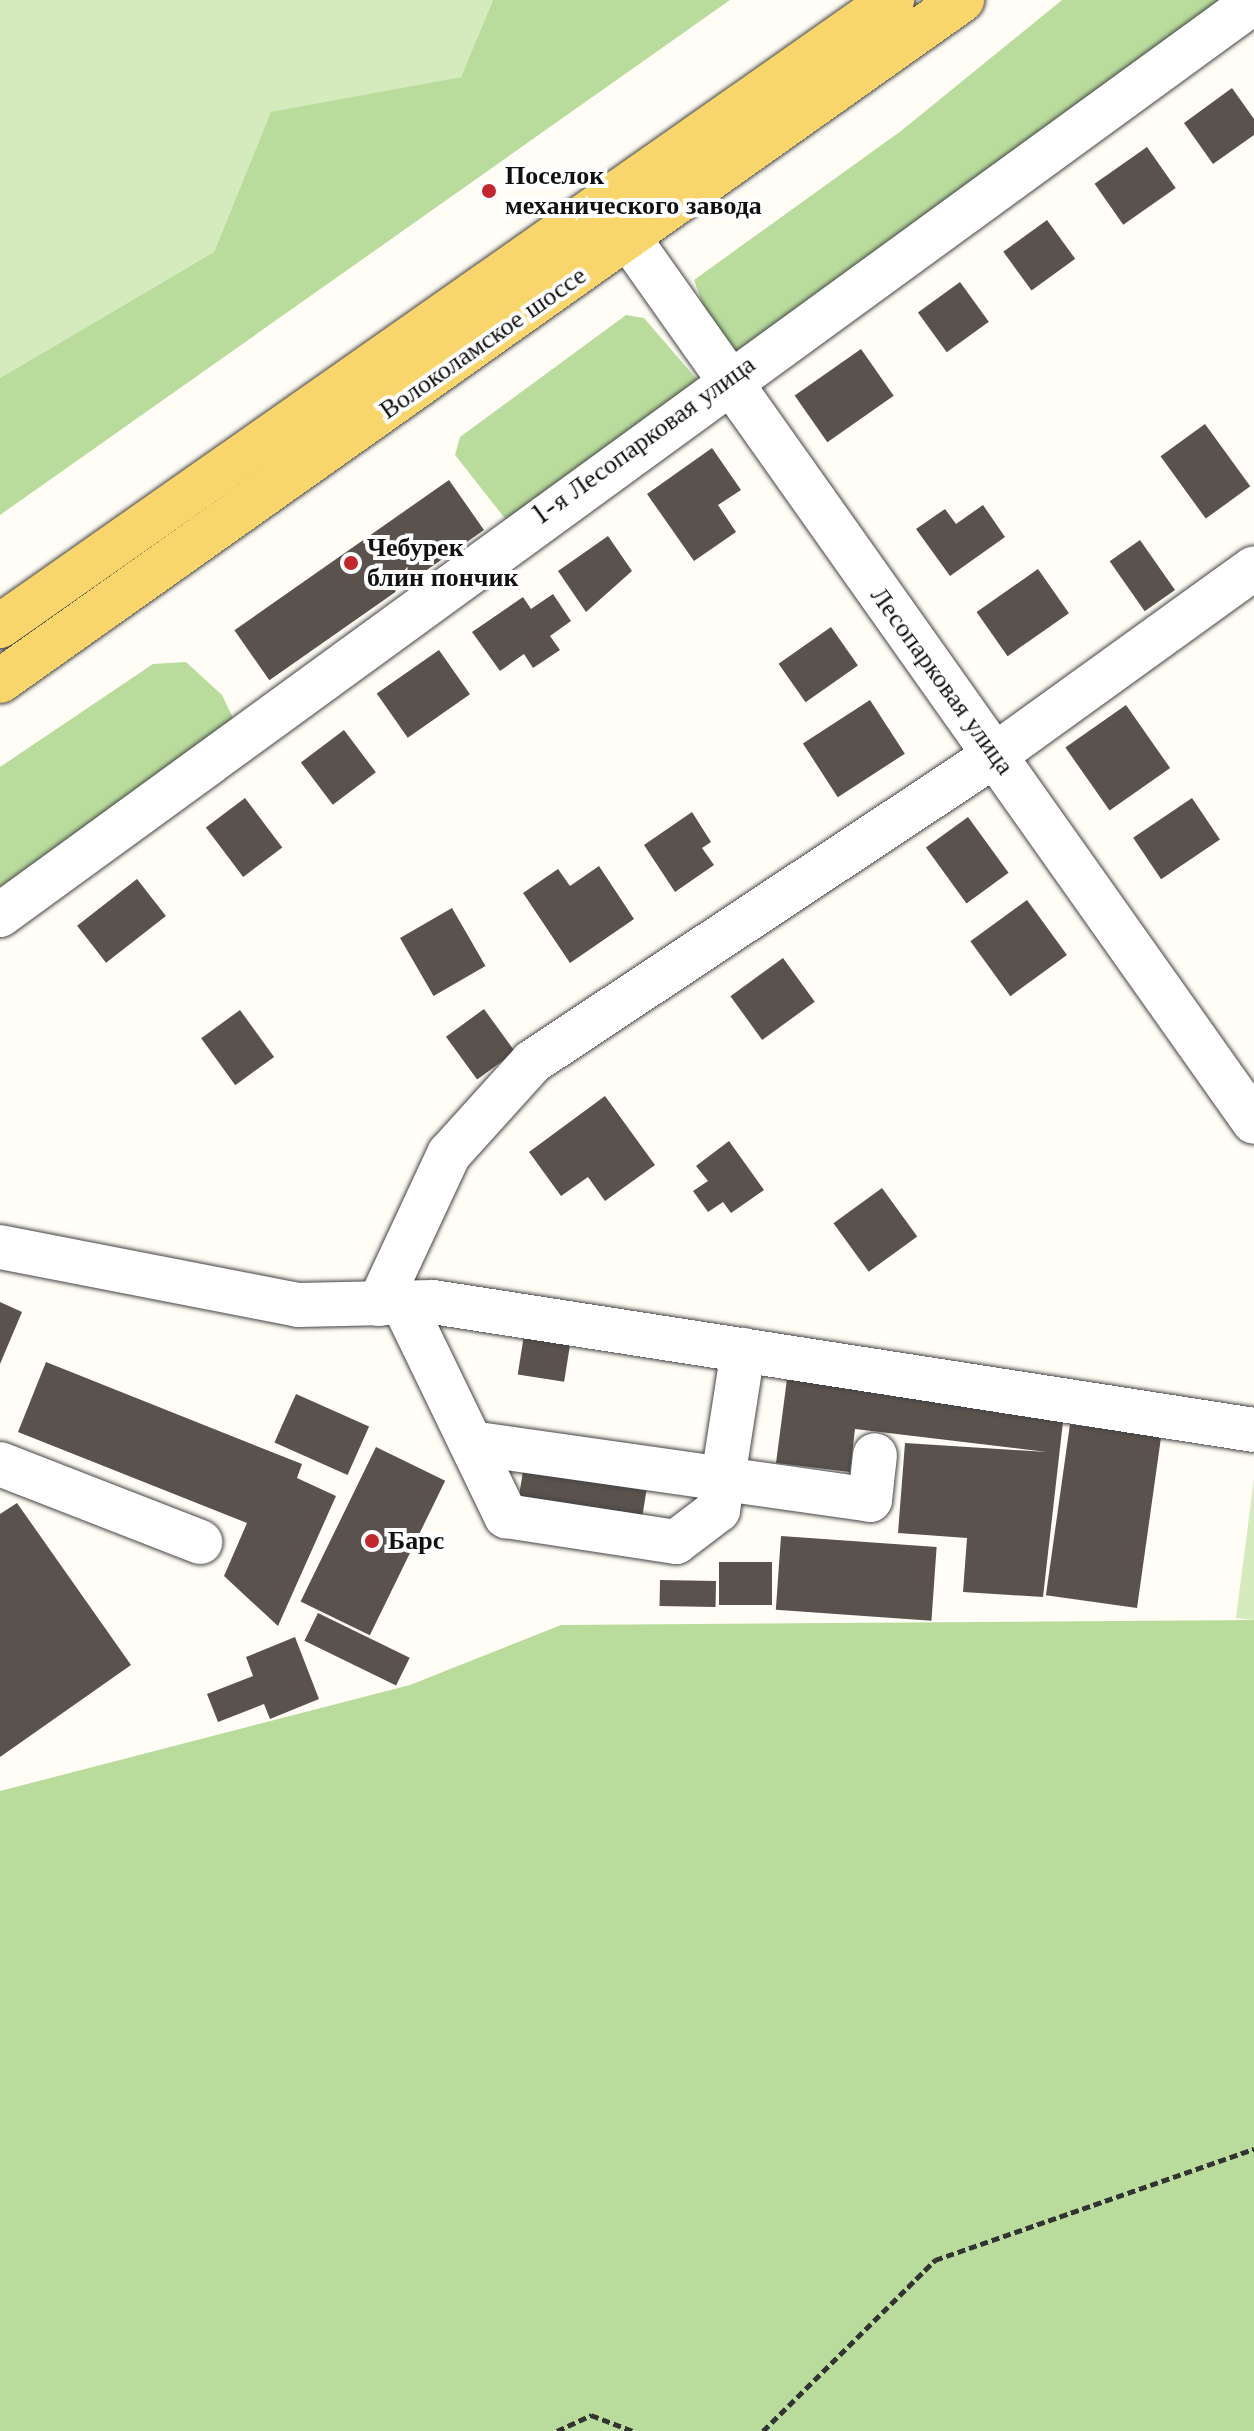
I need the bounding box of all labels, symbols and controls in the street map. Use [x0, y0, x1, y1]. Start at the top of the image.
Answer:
place label: Поселок механического завода [505, 160, 762, 222]
marker: Поселок механического завода [480, 182, 498, 200]
street label: Волоколамское шоссе [374, 260, 592, 426]
street label: 1-я Лесопарковая улица [527, 349, 761, 531]
place label: Чебурек блин пончик [367, 532, 518, 594]
marker: Чебурек блин пончик [342, 554, 360, 572]
street label: Лесопарковая улица [864, 581, 1020, 781]
place label: Барс [388, 1525, 444, 1557]
marker: Барс [363, 1532, 381, 1550]

